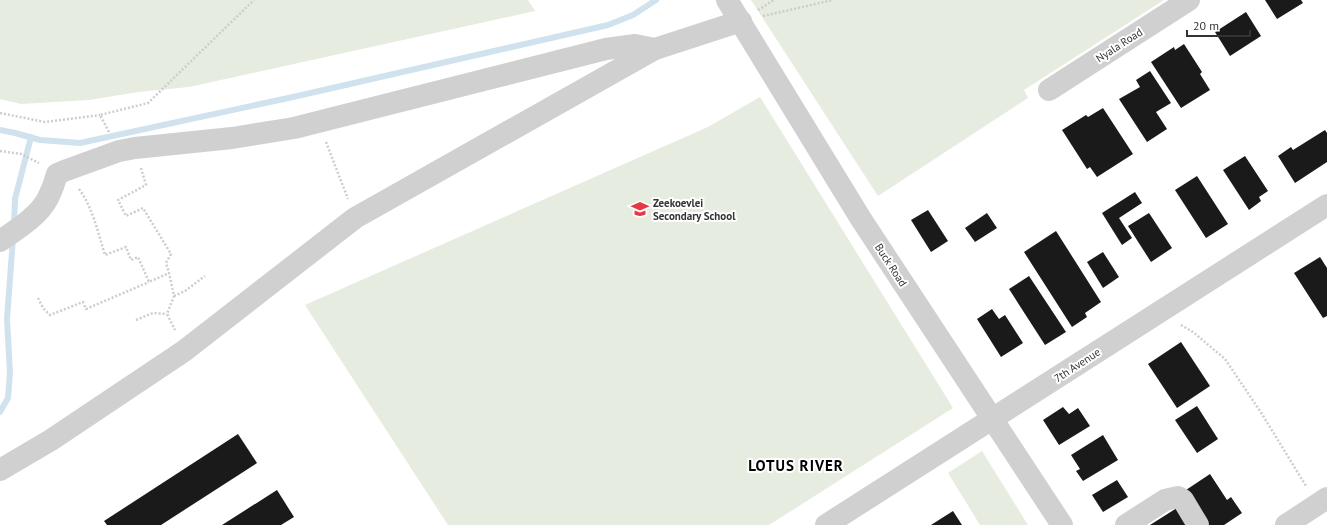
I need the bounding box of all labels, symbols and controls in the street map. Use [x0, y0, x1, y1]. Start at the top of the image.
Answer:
scale bar [1187, 12, 1250, 38]
text: 20 m [1193, 18, 1219, 33]
street label: Nyala Road [1093, 25, 1145, 65]
place label: Zeekoevlei Secondary School [653, 196, 736, 223]
school or university icon: Zeekoevlei Secondary School [630, 199, 650, 219]
street label: Buck Road [872, 241, 910, 289]
street label: 7th Avenue [1051, 345, 1103, 385]
district label: LOTUS RIVER [748, 456, 844, 475]

